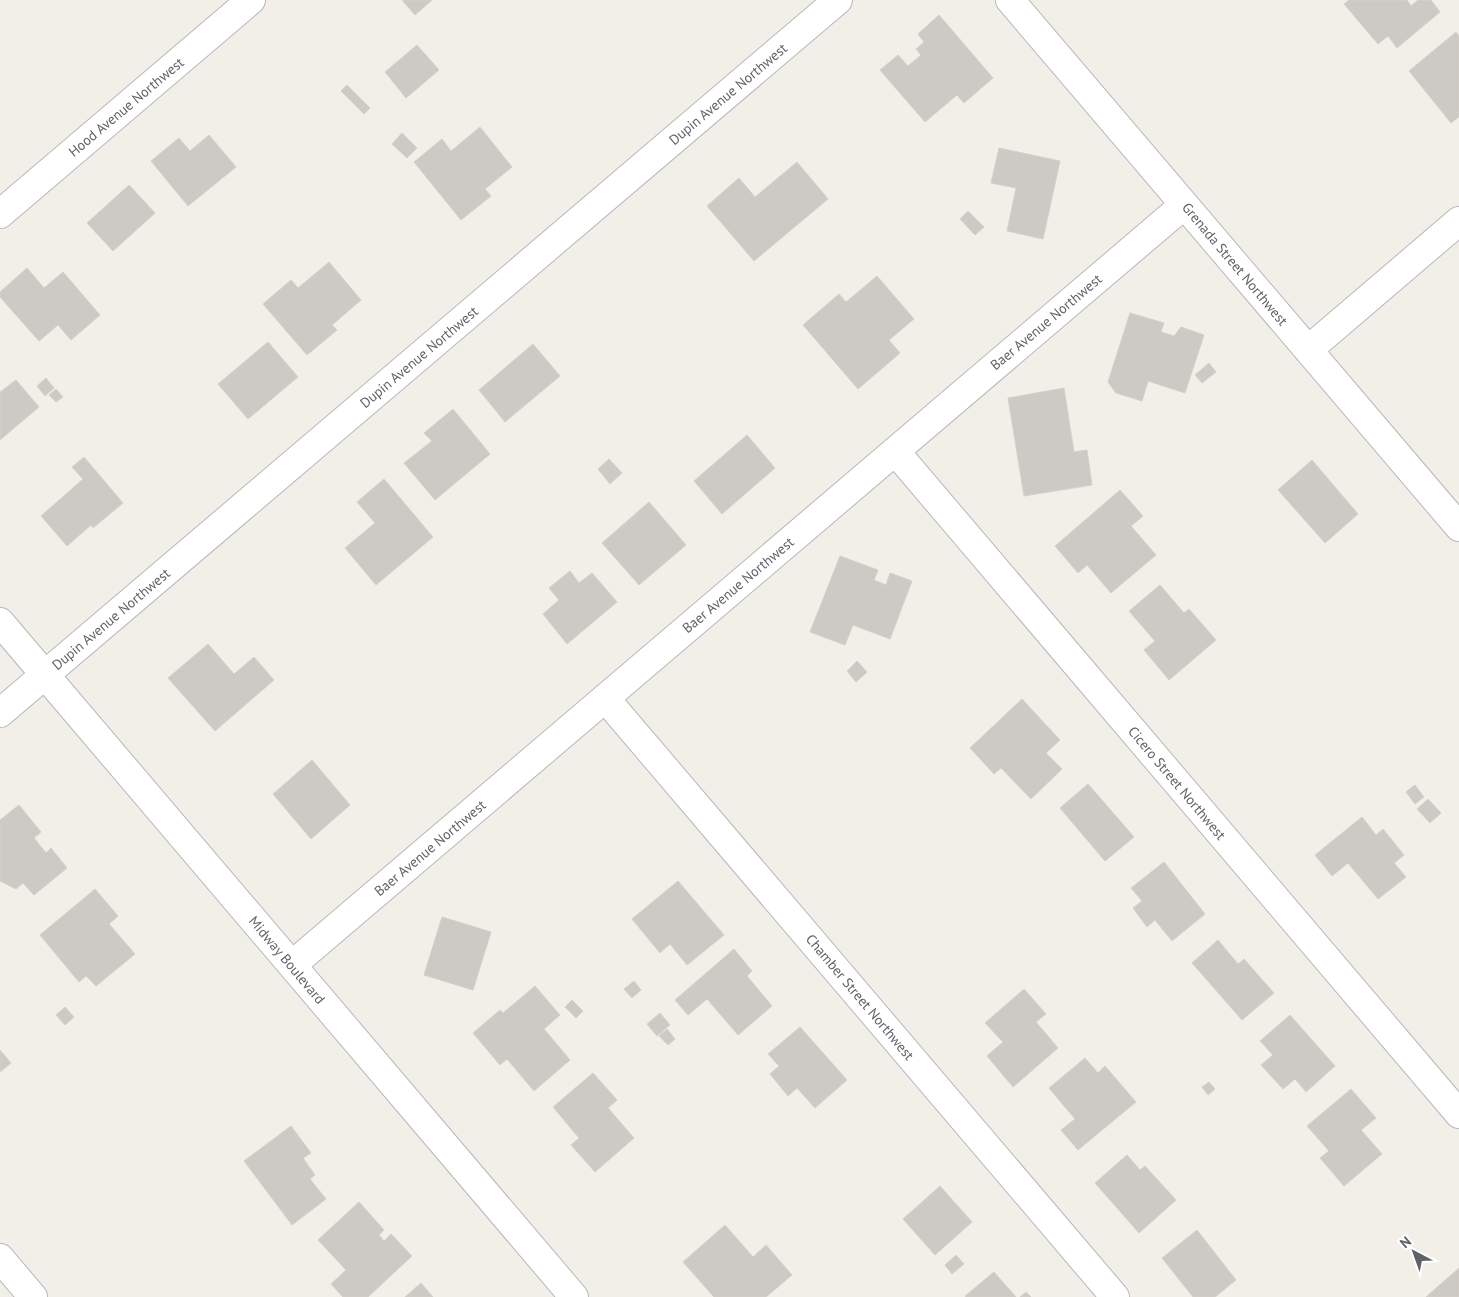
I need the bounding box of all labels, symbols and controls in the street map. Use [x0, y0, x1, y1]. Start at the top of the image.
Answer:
street label: Dupin Avenue Northwest [665, 39, 791, 149]
street label: Hood Avenue Northwest [65, 53, 188, 161]
street label: Grenada Street Northwest [1178, 199, 1292, 329]
street label: Baer Avenue Northwest [987, 270, 1106, 374]
street label: Dupin Avenue Northwest [356, 302, 482, 412]
street label: Baer Avenue Northwest [679, 533, 798, 637]
street label: Dupin Avenue Northwest [48, 564, 174, 674]
street label: Cicero Street Northwest [1124, 723, 1230, 844]
street label: Baer Avenue Northwest [371, 796, 490, 900]
street label: Midway Boulevard [245, 912, 329, 1008]
street label: Chamber Street Northwest [802, 930, 918, 1064]
north arrow [1389, 1227, 1439, 1277]
text: N [1396, 1232, 1415, 1252]

